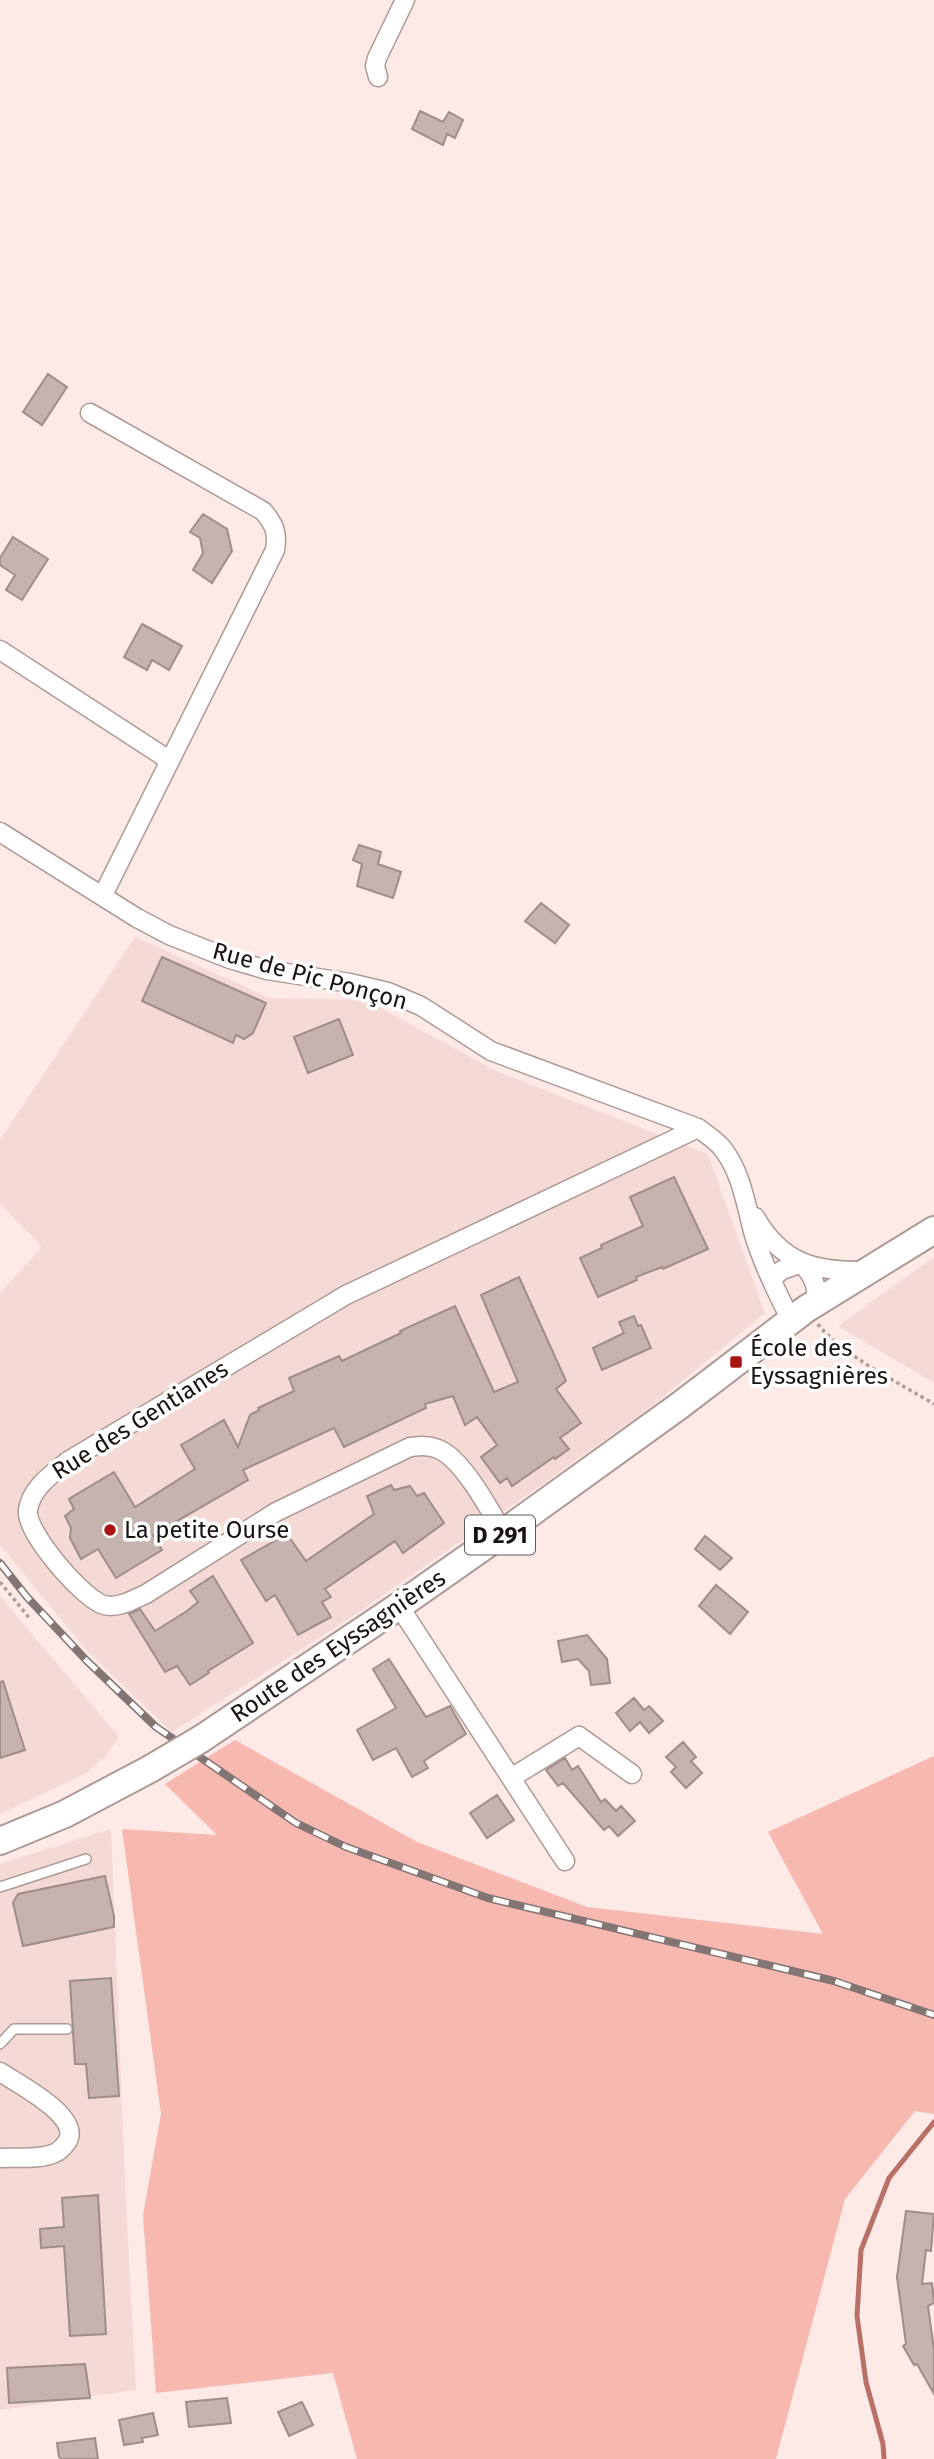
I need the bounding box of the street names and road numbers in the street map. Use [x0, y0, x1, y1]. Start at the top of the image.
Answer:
street label: Rue de Pic Ponçon [209, 937, 411, 1015]
street label: Rue des Gentianes [47, 1355, 233, 1485]
road number: D 291 [465, 1516, 535, 1554]
street label: Route des Eyssagnières [225, 1564, 451, 1728]

